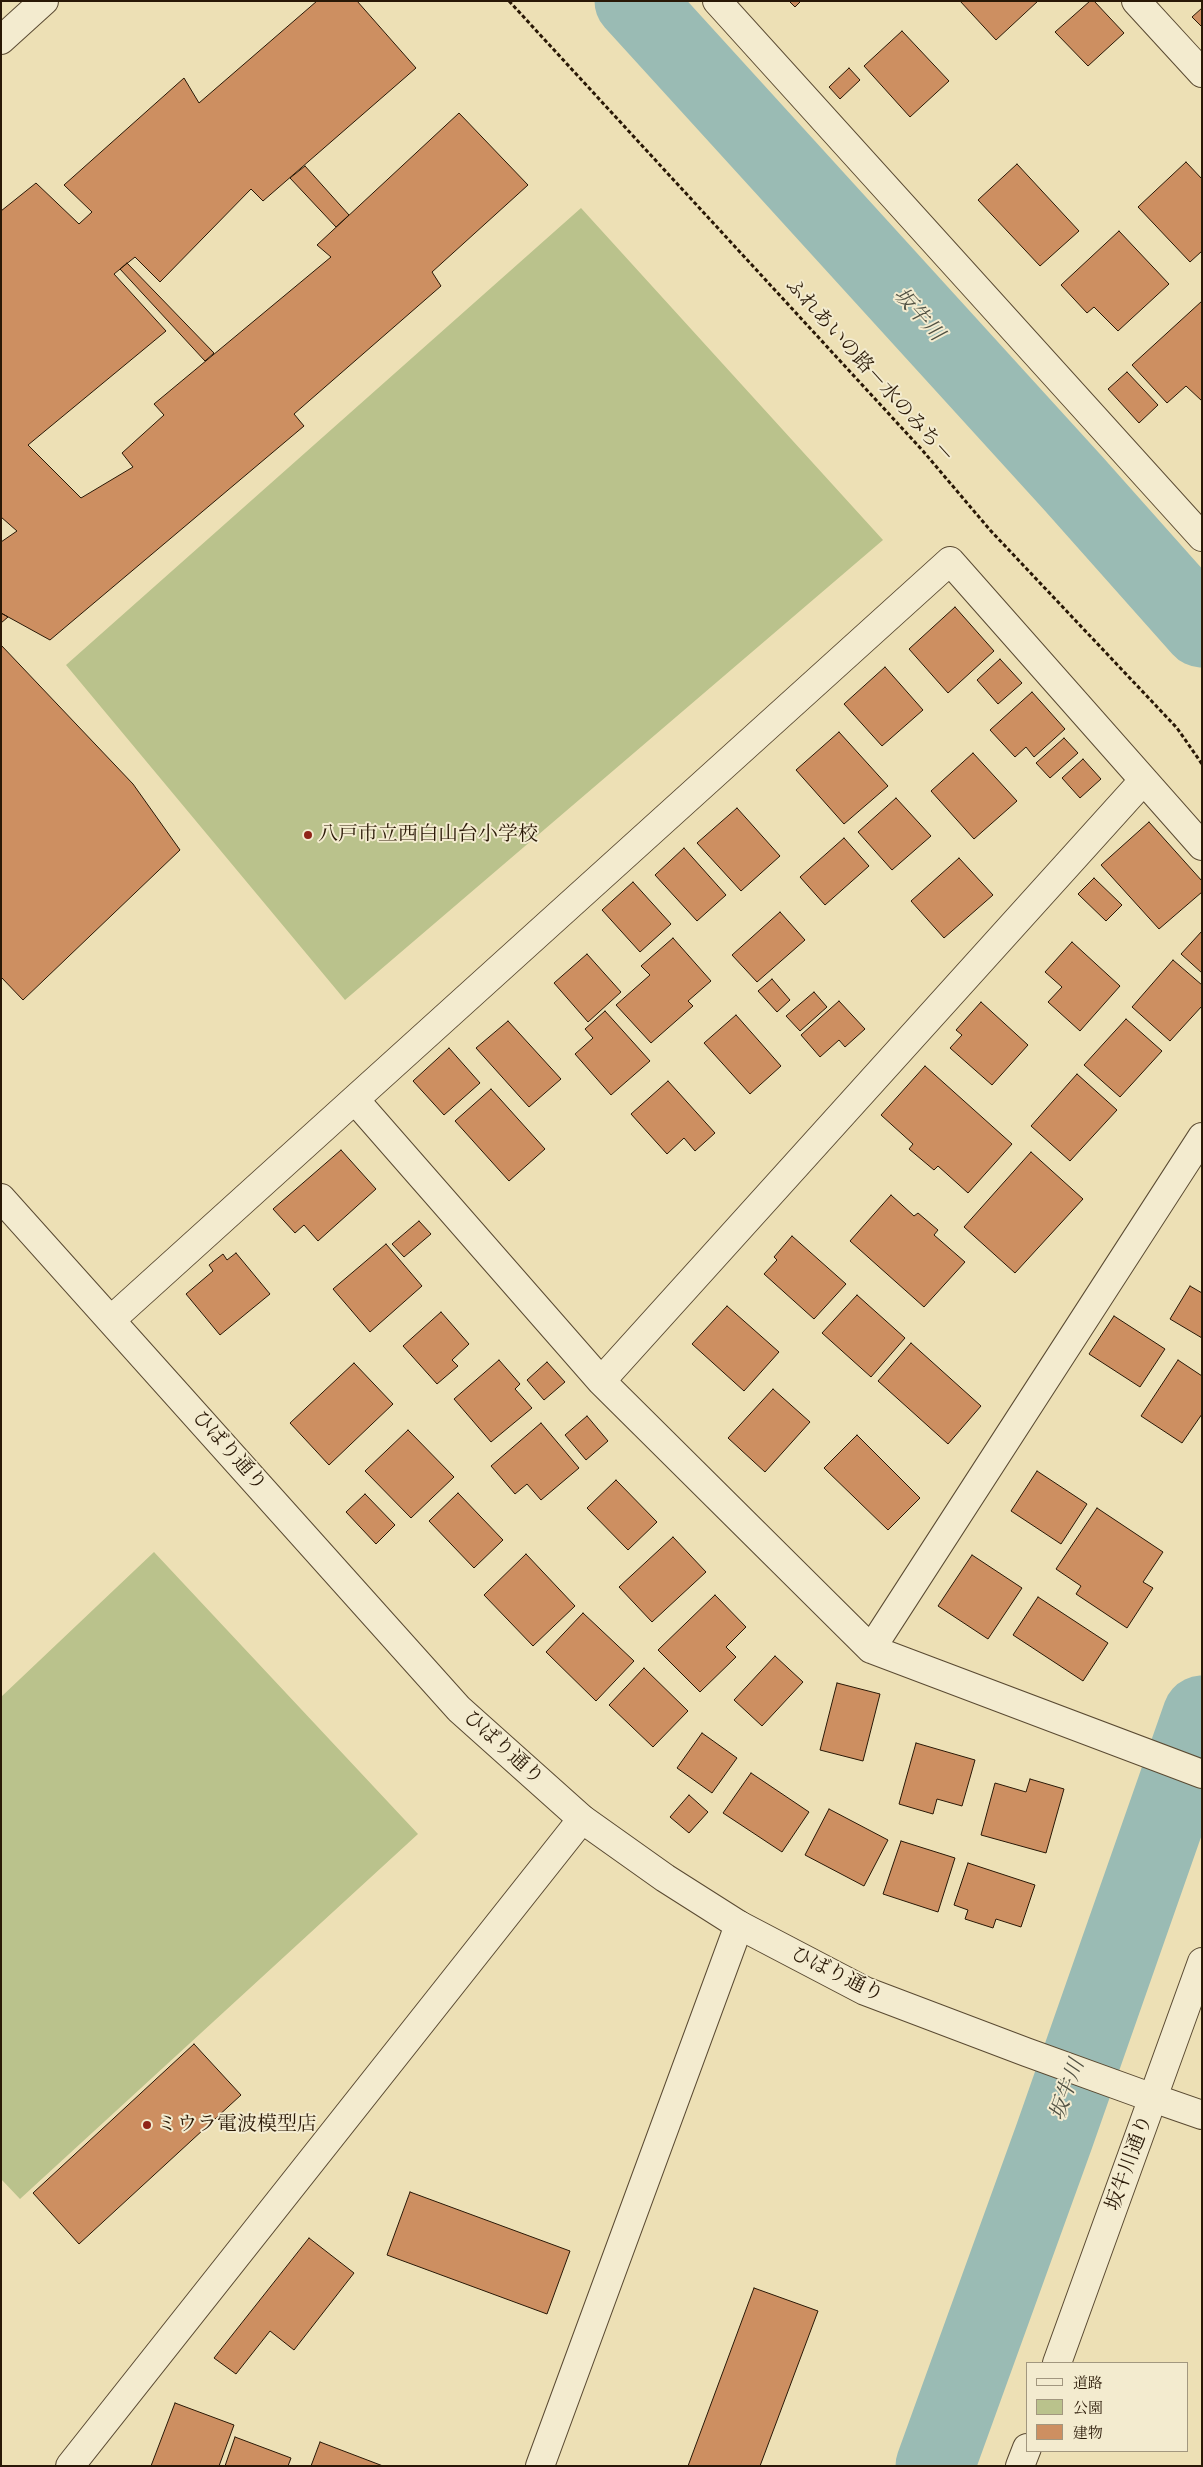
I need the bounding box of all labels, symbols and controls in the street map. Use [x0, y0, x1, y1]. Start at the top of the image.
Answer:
street label: ふれあいの路－水のみち－ [780, 274, 958, 468]
water label: 坂牛川 [888, 283, 948, 347]
place label: 八戸市立西白山台小学校 [318, 823, 538, 847]
marker: 八戸市立西白山台小学校 [302, 829, 314, 841]
street label: ひばり通り [187, 1406, 271, 1496]
street label: ひばり通り [458, 1706, 548, 1790]
street label: ひばり通り [787, 1942, 887, 2008]
water label: 坂牛川 [1045, 2056, 1091, 2124]
street label: 坂牛川通り [1102, 2112, 1158, 2214]
place label: ミウラ電波模型店 [157, 2113, 317, 2137]
marker: ミウラ電波模型店 [141, 2119, 153, 2131]
legend [1026, 2362, 1188, 2452]
text: 道路 [1073, 2372, 1103, 2393]
text: 公園 [1073, 2397, 1103, 2418]
text: 建物 [1073, 2422, 1103, 2443]

